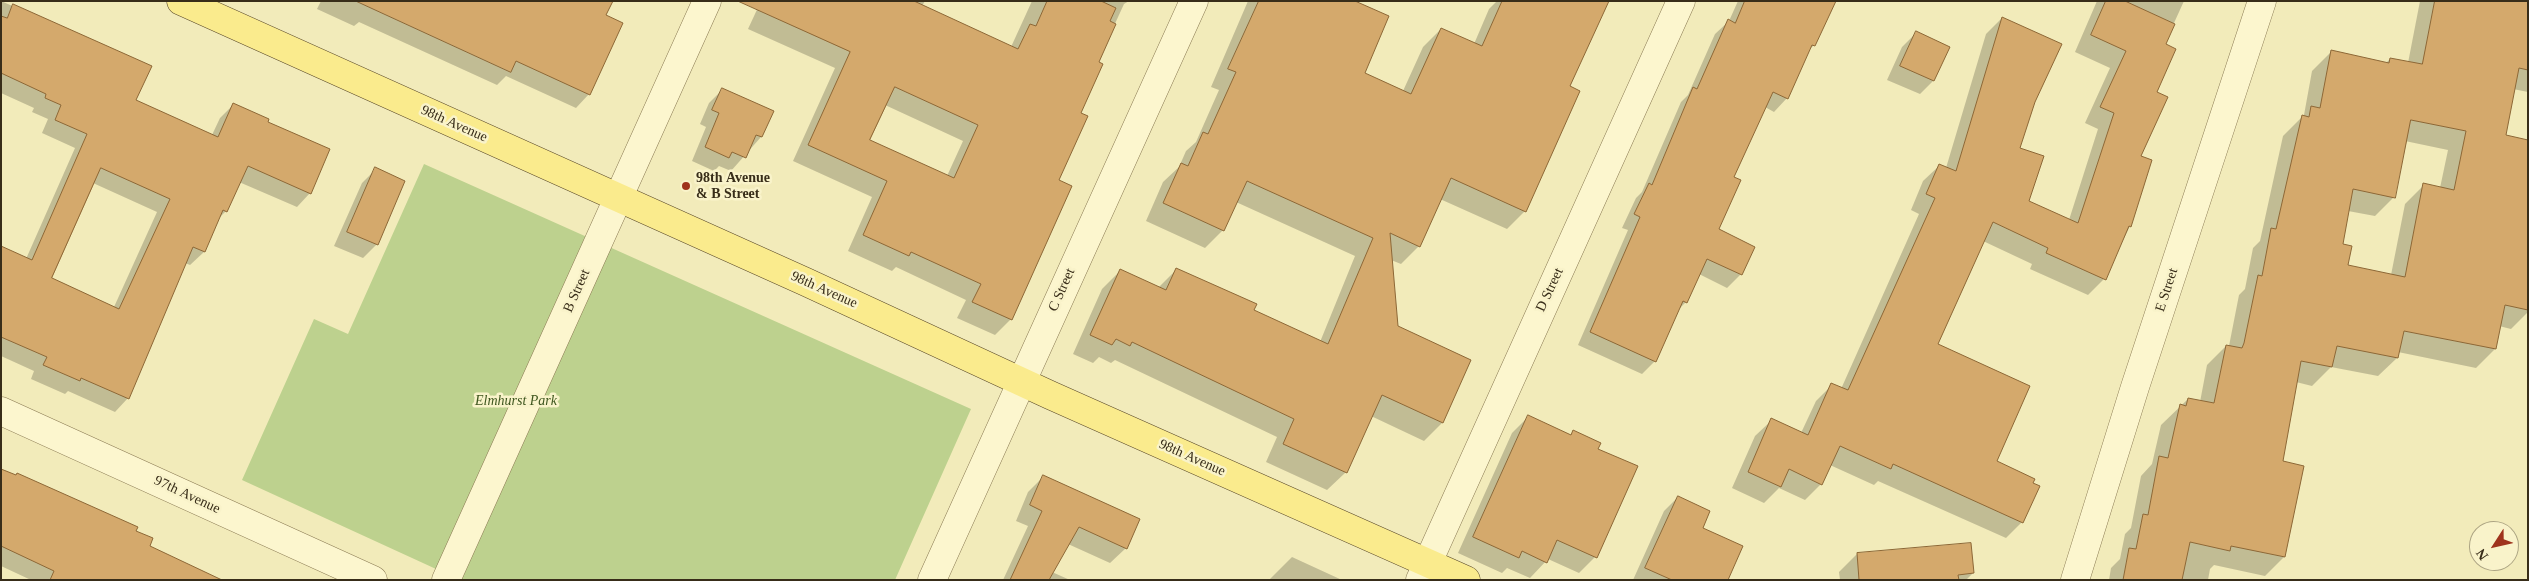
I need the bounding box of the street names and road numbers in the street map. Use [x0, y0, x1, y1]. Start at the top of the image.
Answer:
street label: 98th Avenue [418, 102, 490, 146]
street label: D Street [1533, 265, 1567, 315]
street label: C Street [1045, 266, 1079, 314]
street label: E Street [2152, 266, 2182, 314]
street label: B Street [560, 267, 594, 315]
street label: 98th Avenue [788, 268, 860, 312]
street label: 98th Avenue [1156, 436, 1228, 480]
street label: 97th Avenue [151, 472, 223, 518]

